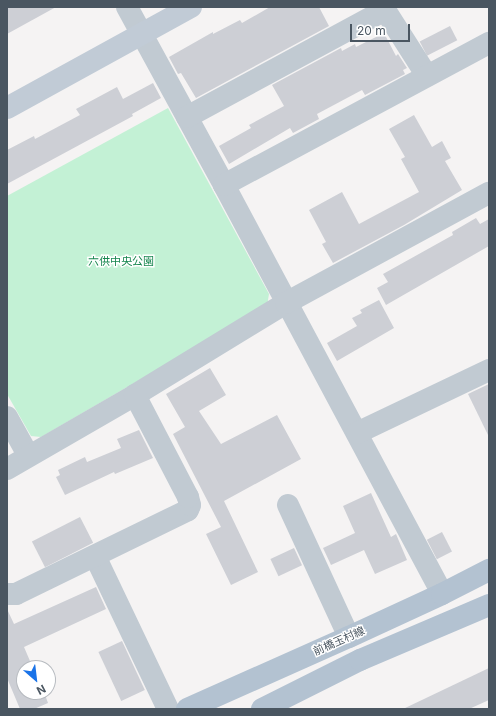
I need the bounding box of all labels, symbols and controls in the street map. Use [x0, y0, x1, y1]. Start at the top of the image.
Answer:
scale bar [352, 16, 412, 42]
text: 20 m [357, 23, 386, 38]
park label: 六供中央公園 [88, 254, 154, 268]
street label: 前橋玉村線 [311, 624, 367, 658]
north arrow [16, 660, 56, 700]
text: N [34, 682, 48, 698]

